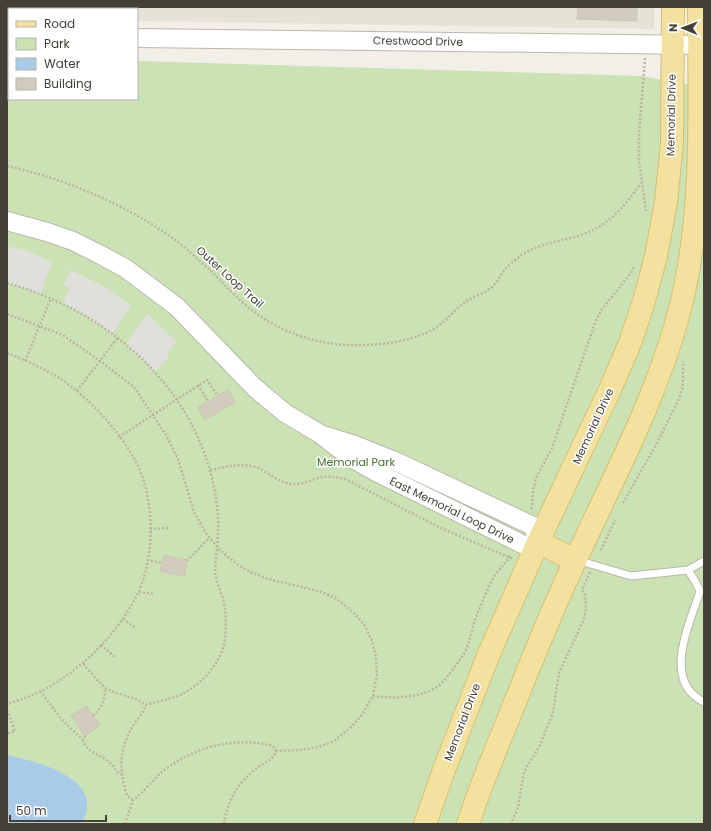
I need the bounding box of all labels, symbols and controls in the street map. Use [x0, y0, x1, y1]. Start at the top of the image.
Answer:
legend [8, 8, 138, 100]
north arrow [663, 8, 703, 48]
text: Road [44, 15, 75, 32]
text: N [665, 24, 681, 32]
street label: Crestwood Drive [373, 32, 463, 50]
text: Park [44, 35, 71, 52]
text: Water [44, 55, 81, 72]
street label: Memorial Drive [662, 74, 680, 156]
text: Building [44, 75, 92, 92]
street label: Outer Loop Trail [193, 242, 267, 312]
street label: Memorial Drive [568, 385, 618, 467]
park label: Memorial Park [317, 454, 395, 470]
street label: East Memorial Loop Drive [387, 473, 517, 547]
street label: Memorial Drive [440, 681, 484, 763]
scale bar [10, 797, 106, 823]
text: 50 m [16, 802, 47, 819]

